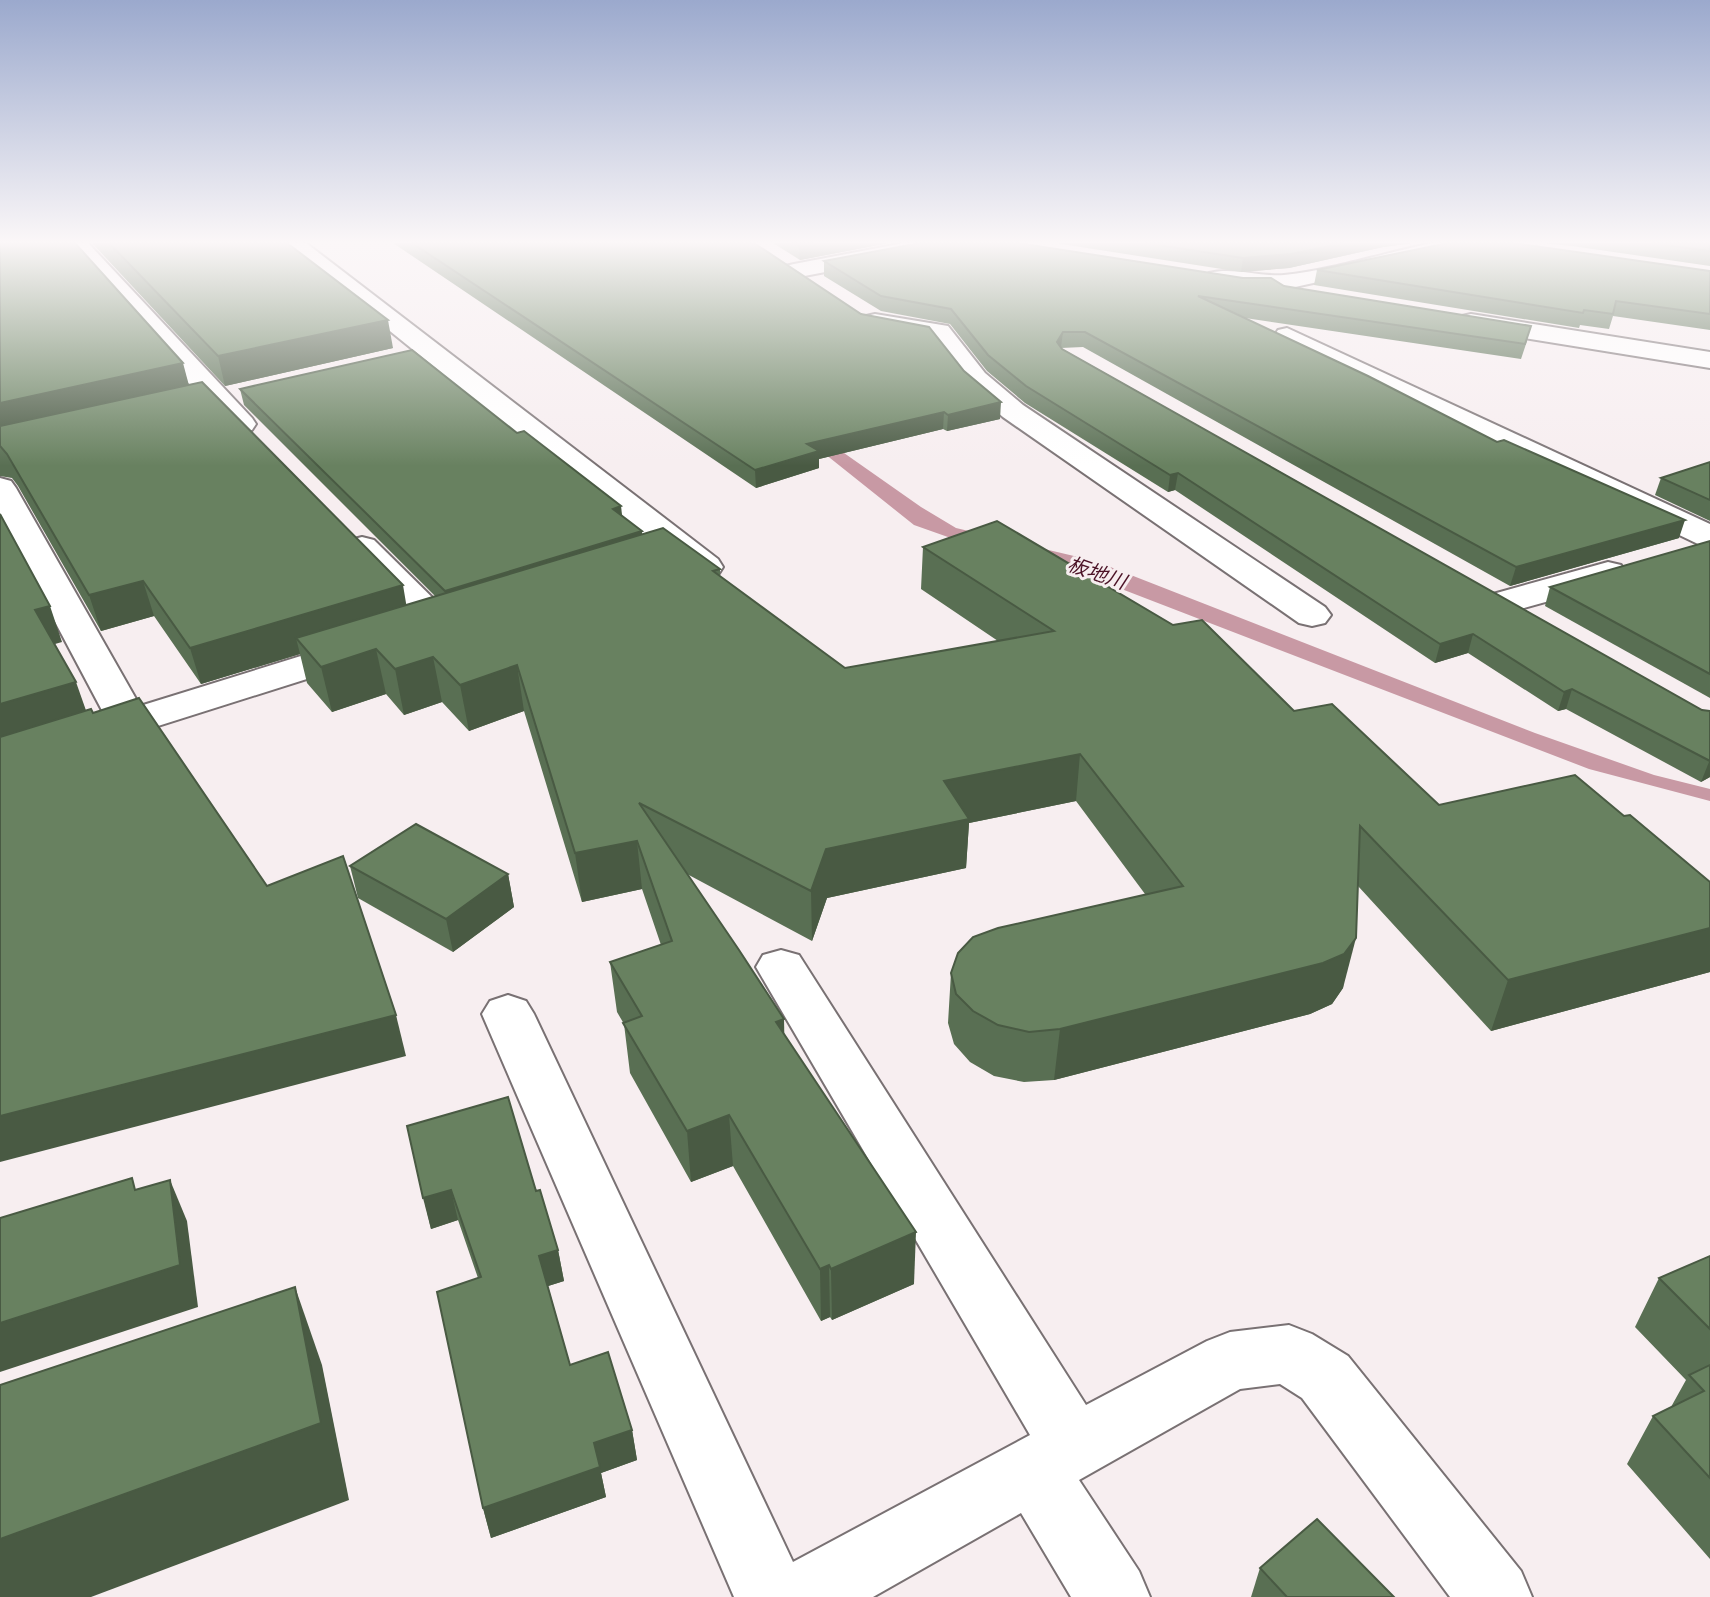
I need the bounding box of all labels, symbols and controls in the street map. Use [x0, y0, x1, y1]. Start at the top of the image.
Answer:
water label: 板地川 [1064, 551, 1131, 596]

